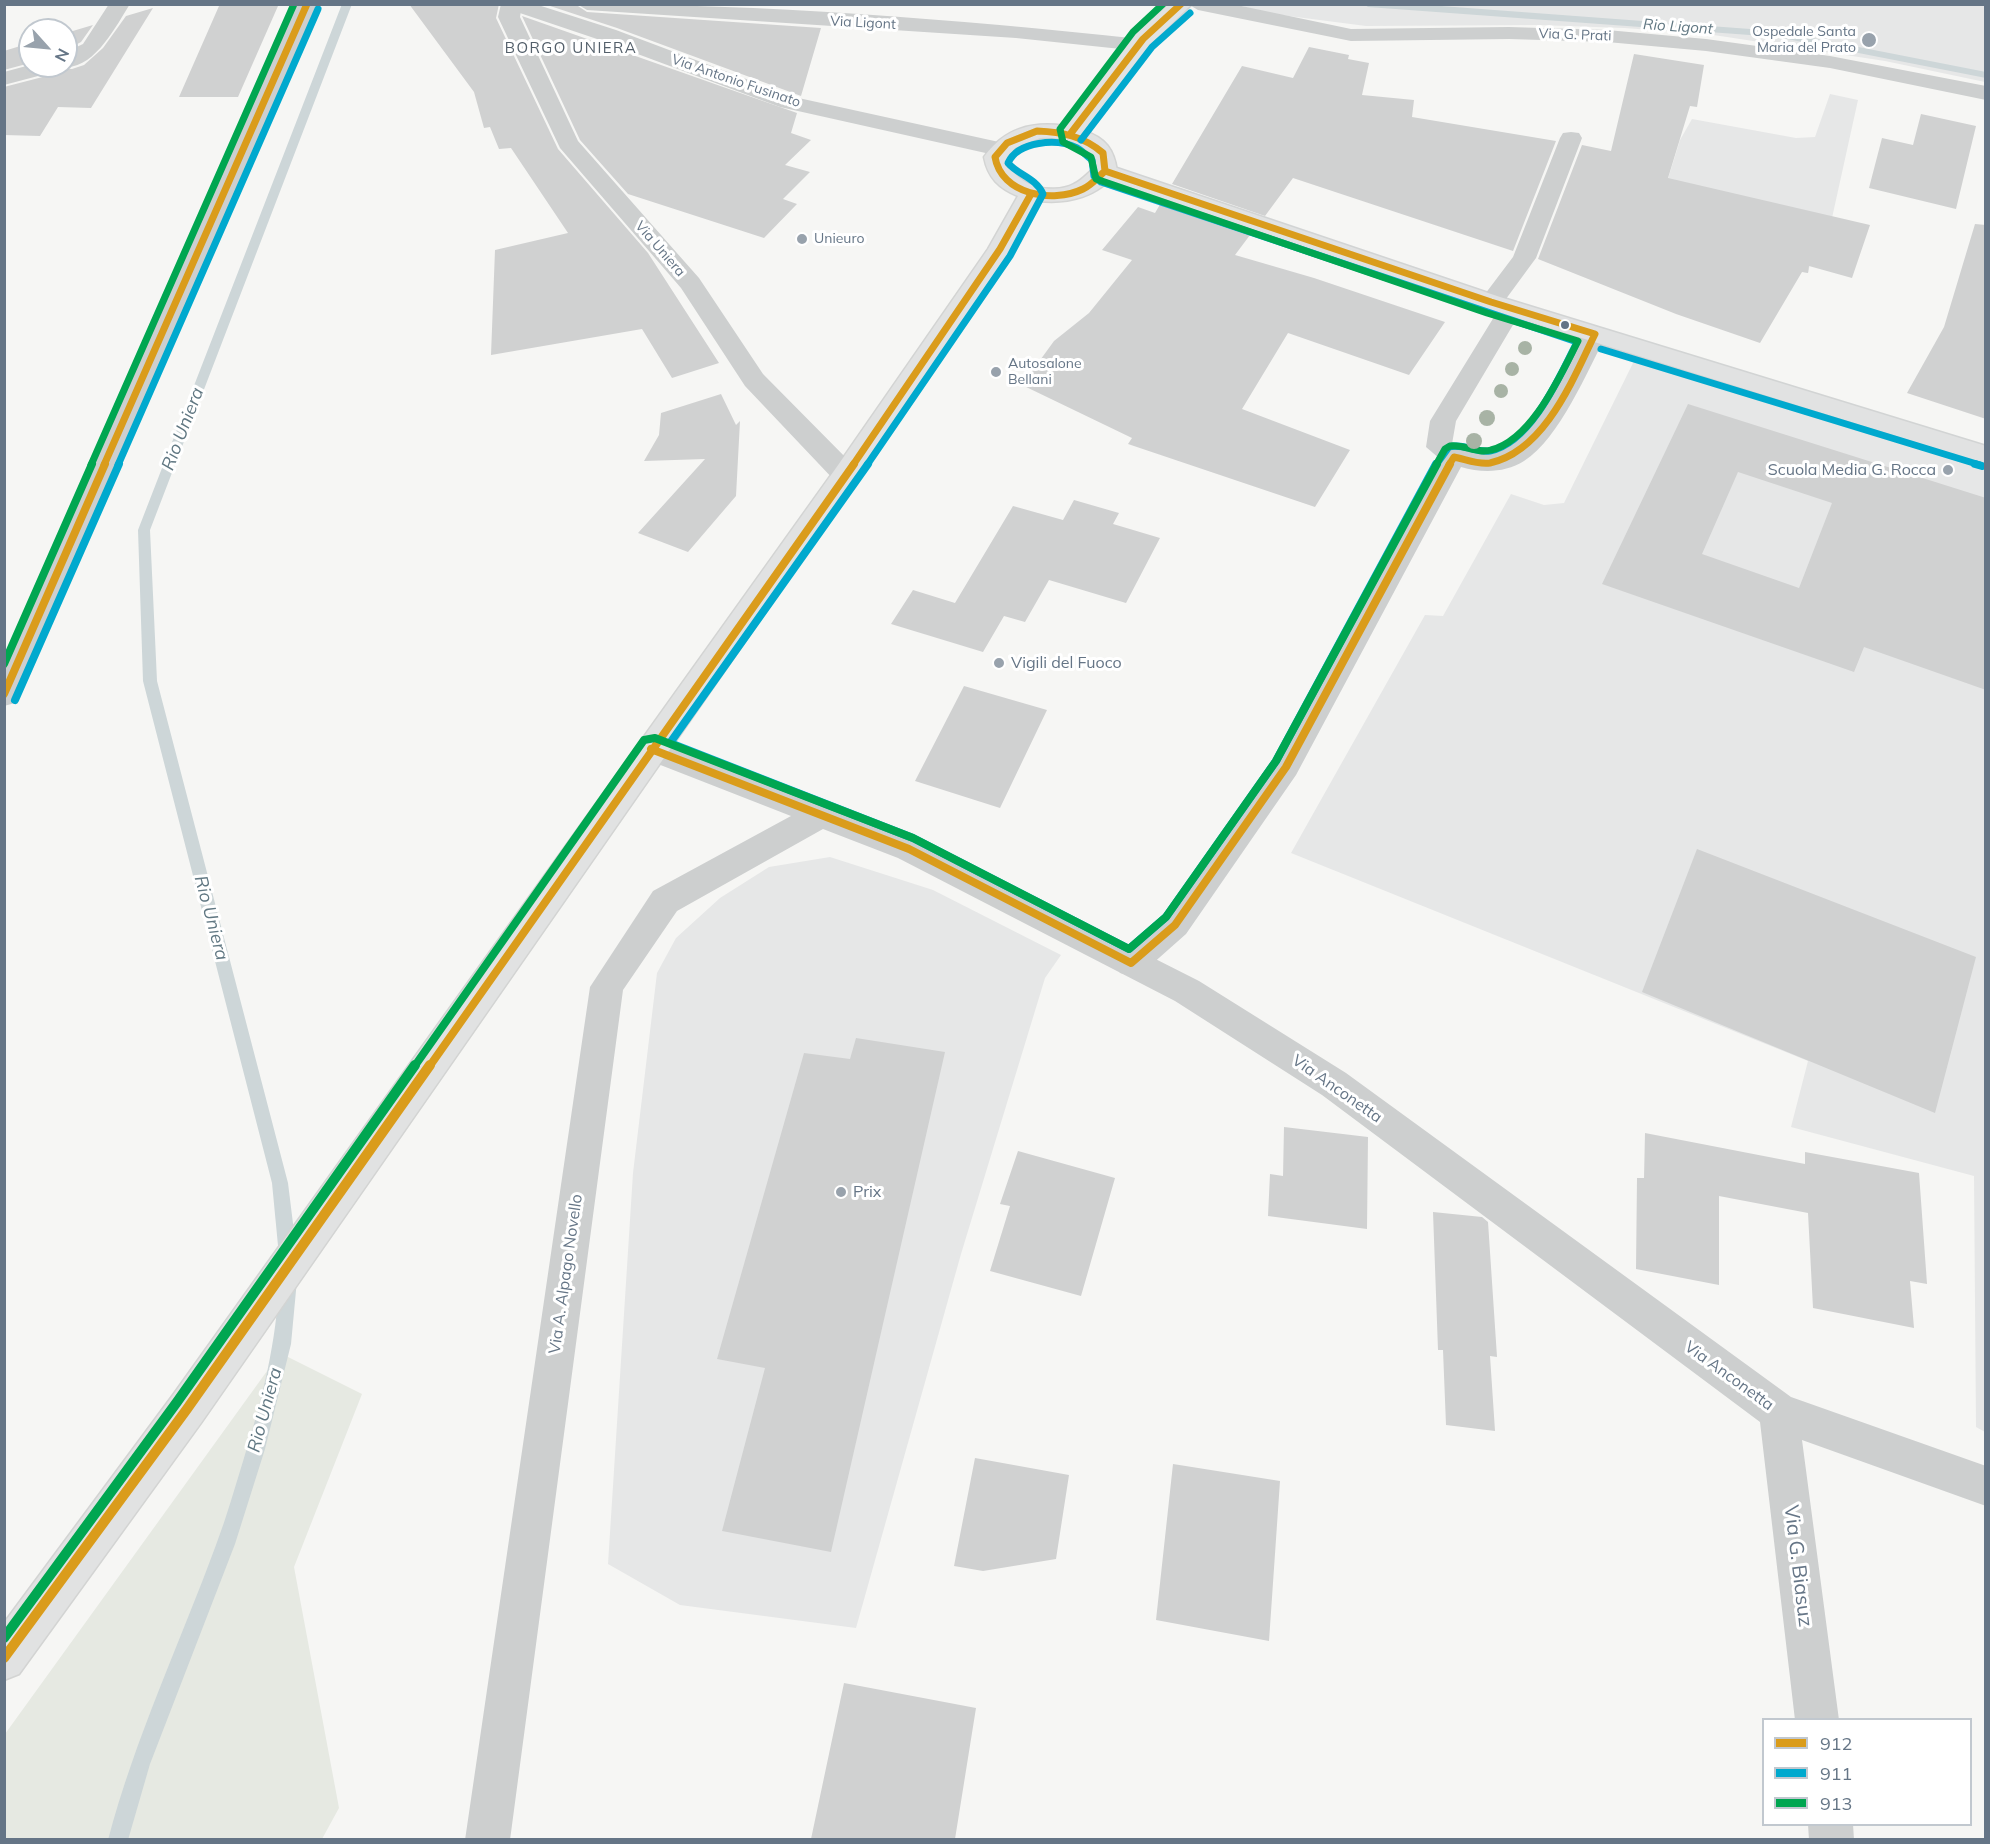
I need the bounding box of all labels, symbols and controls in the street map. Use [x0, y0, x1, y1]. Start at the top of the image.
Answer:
street label: Via Ligont [830, 13, 896, 33]
water label: Rio Ligont [1643, 16, 1713, 38]
north arrow [18, 18, 78, 78]
place label: Ospedale Santa Maria del Prato [1752, 24, 1856, 56]
street label: Via G. Prati [1538, 25, 1612, 45]
marker: Ospedale Santa Maria del Prato [1860, 31, 1878, 49]
district label: BORGO UNIERA [505, 39, 637, 57]
text: N [51, 45, 74, 65]
street label: Via Antonio Fusinato [669, 51, 803, 111]
street label: Via Uniera [631, 218, 689, 280]
place label: Unieuro [814, 231, 864, 247]
marker: Unieuro [795, 232, 809, 246]
unlabelled marker [1559, 319, 1571, 331]
place label: Autosalone Bellani [1008, 356, 1082, 388]
marker: Autosalone Bellani [989, 365, 1003, 379]
water label: Rio Uniera [157, 385, 209, 473]
place label: Scuola Media G. Rocca [1768, 460, 1936, 480]
marker: Scuola Media G. Rocca [1941, 463, 1955, 477]
place label: Vigili del Fuoco [1011, 653, 1122, 673]
marker: Vigili del Fuoco [992, 656, 1006, 670]
water label: Rio Uniera [189, 873, 233, 963]
street label: Via Anconetta [1288, 1051, 1386, 1127]
place label: Prix [853, 1182, 881, 1202]
marker: Prix [834, 1185, 848, 1199]
street label: Via A. Alpago Novello [545, 1193, 587, 1355]
street label: Via Anconetta [1681, 1337, 1777, 1415]
water label: Rio Uniera [243, 1365, 287, 1455]
street label: Via G. Biasuz [1779, 1504, 1817, 1628]
legend [1762, 1718, 1972, 1826]
text: 912 [1820, 1732, 1852, 1755]
text: 911 [1820, 1762, 1852, 1785]
text: 913 [1820, 1792, 1852, 1815]

